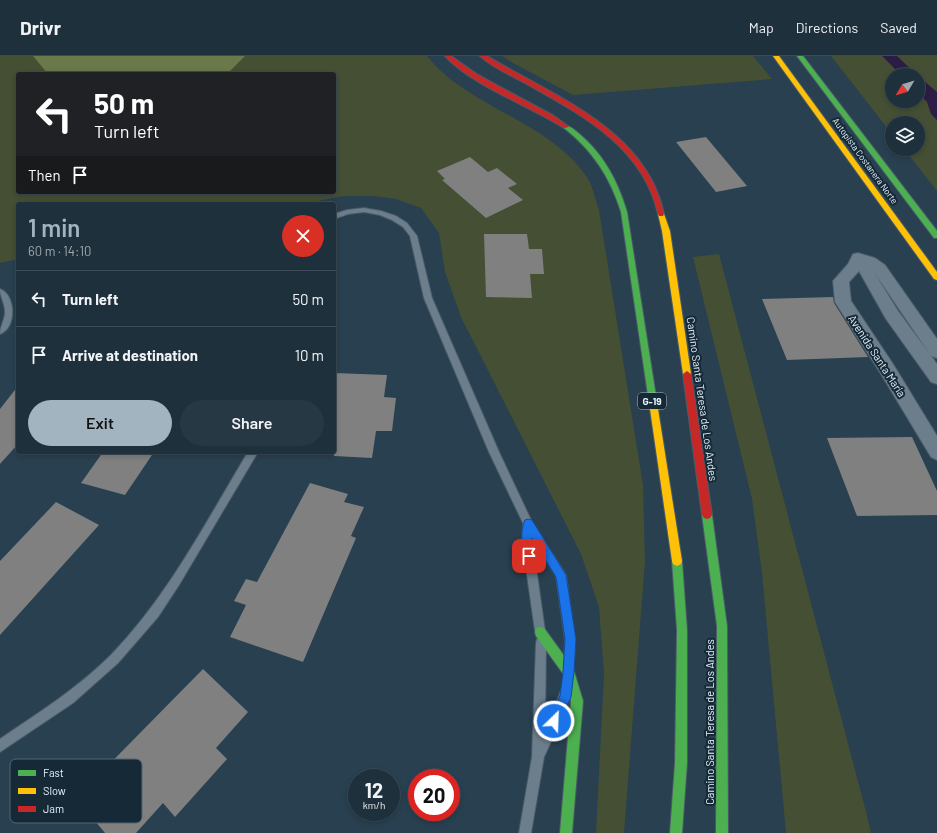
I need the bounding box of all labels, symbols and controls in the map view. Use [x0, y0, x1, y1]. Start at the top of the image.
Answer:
text: Drivr [20, 16, 61, 39]
text: Map [749, 19, 774, 36]
text: Directions [796, 19, 858, 36]
text: Saved [880, 19, 917, 36]
north arrow [885, 68, 925, 108]
map controls [885, 68, 925, 156]
text: 50 m [94, 86, 154, 120]
icon: left [28, 88, 80, 140]
street label: Autopista Costanera Norte [830, 116, 900, 206]
button: layers [885, 116, 925, 156]
text: Turn left [94, 120, 160, 142]
icon: arrive [69, 164, 91, 186]
text: Then [28, 166, 61, 184]
text: 1 min [28, 213, 80, 242]
button: close [282, 215, 324, 257]
text: 60 m · 14:10 [28, 243, 91, 259]
icon: left [28, 288, 50, 310]
text: Turn left [62, 290, 118, 308]
text: 50 m [292, 290, 324, 308]
street label: Avenida Santa María [846, 312, 909, 399]
street label: Camino Santa Teresa de Los Andes [685, 316, 720, 482]
icon: arrive [28, 344, 50, 366]
text: Arrive at destination [62, 346, 198, 364]
text: 10 m [295, 346, 324, 364]
road number: G-19 [638, 393, 666, 409]
button: Exit [28, 400, 172, 446]
button: Share [180, 400, 324, 446]
pin [512, 539, 546, 573]
icon: arrive [518, 545, 540, 567]
street label: Camino Santa Teresa de Los Andes [703, 639, 716, 805]
position arrow [533, 700, 575, 742]
legend [10, 759, 142, 823]
text: Fast [43, 766, 64, 779]
speed limit sign: 20 [408, 769, 460, 821]
text: 12 [365, 778, 383, 802]
text: Slow [43, 784, 66, 797]
text: km/h [363, 799, 385, 811]
text: Jam [43, 802, 64, 815]

